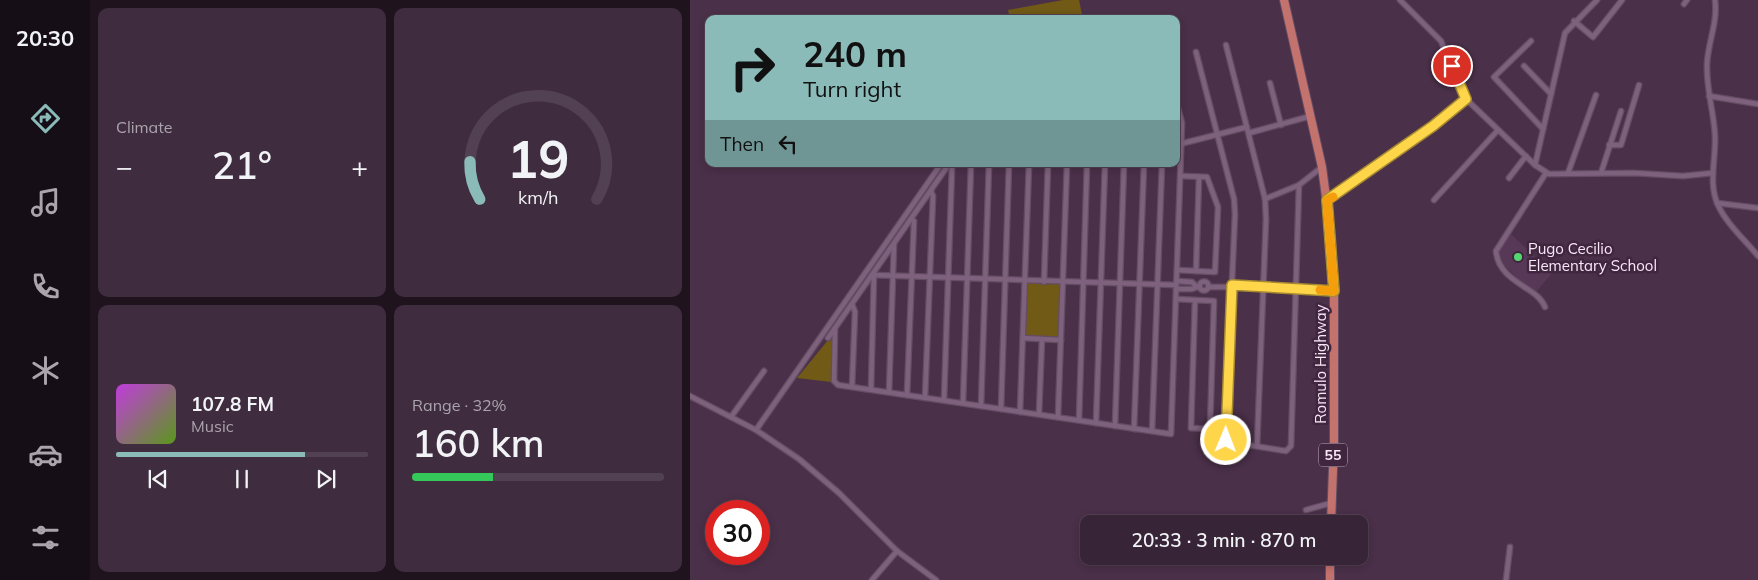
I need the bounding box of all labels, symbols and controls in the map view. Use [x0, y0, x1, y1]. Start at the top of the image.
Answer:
text: 20:30 [16, 24, 74, 52]
text: 240 m [803, 32, 907, 76]
icon: right [720, 35, 785, 100]
pin [1431, 45, 1473, 87]
icon: arrive [1438, 52, 1466, 80]
text: Turn right [803, 75, 901, 103]
icon: directions [28, 101, 63, 136]
text: Climate [116, 117, 172, 137]
text: 19 [507, 126, 569, 191]
icon: left [774, 130, 802, 158]
text: Then [720, 132, 764, 156]
text: 21° [212, 141, 272, 189]
text: − [116, 149, 133, 184]
text: + [351, 149, 368, 184]
icon: music [28, 185, 63, 220]
text: km/h [518, 186, 558, 208]
place label: Pugo Cecilio Elementary School [1528, 239, 1657, 275]
marker: Pugo Cecilio Elementary School [1512, 251, 1524, 263]
icon: phone [28, 269, 63, 304]
street label: Romulo Highway [1311, 304, 1330, 424]
icon: climate [28, 353, 63, 388]
text: 107.8 FM [191, 392, 274, 416]
text: Range · 32% [412, 395, 507, 415]
position arrow [1199, 413, 1251, 465]
text: Music [191, 416, 234, 436]
text: 160 km [412, 419, 545, 467]
icon: car [28, 437, 63, 472]
road number: 55 [1319, 444, 1347, 466]
icon: previous [144, 465, 172, 493]
icon: pause [228, 465, 256, 493]
icon: next [312, 465, 340, 493]
speed limit sign: 30 [705, 500, 770, 565]
icon: filters [28, 520, 63, 555]
text: 20:33 · 3 min · 870 m [1131, 528, 1317, 552]

